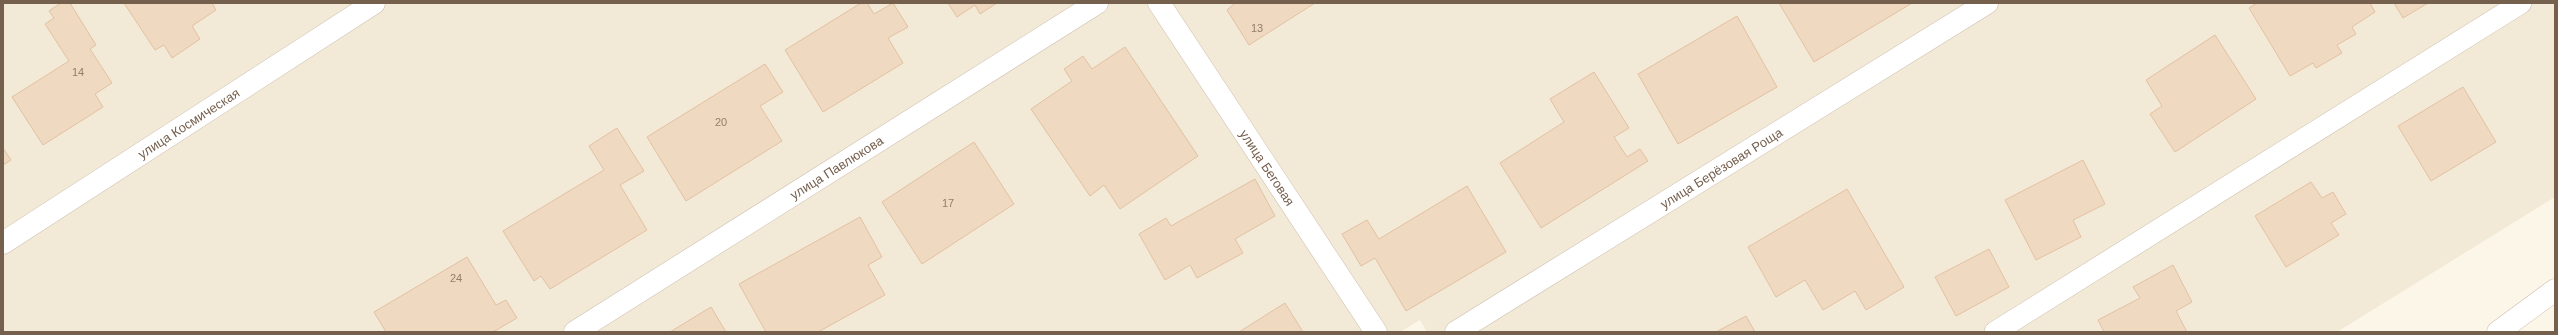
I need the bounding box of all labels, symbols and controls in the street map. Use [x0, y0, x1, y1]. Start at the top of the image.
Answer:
house number: 13 [1251, 22, 1263, 34]
house number: 14 [72, 66, 84, 78]
street label: улица Космическая [135, 85, 242, 162]
house number: 20 [715, 116, 727, 128]
street label: улица Берёзовая Роща [1658, 124, 1786, 212]
street label: улица Беговая [1237, 127, 1298, 209]
street label: улица Павлюкова [787, 132, 887, 203]
house number: 17 [942, 197, 954, 209]
house number: 24 [450, 272, 462, 284]

